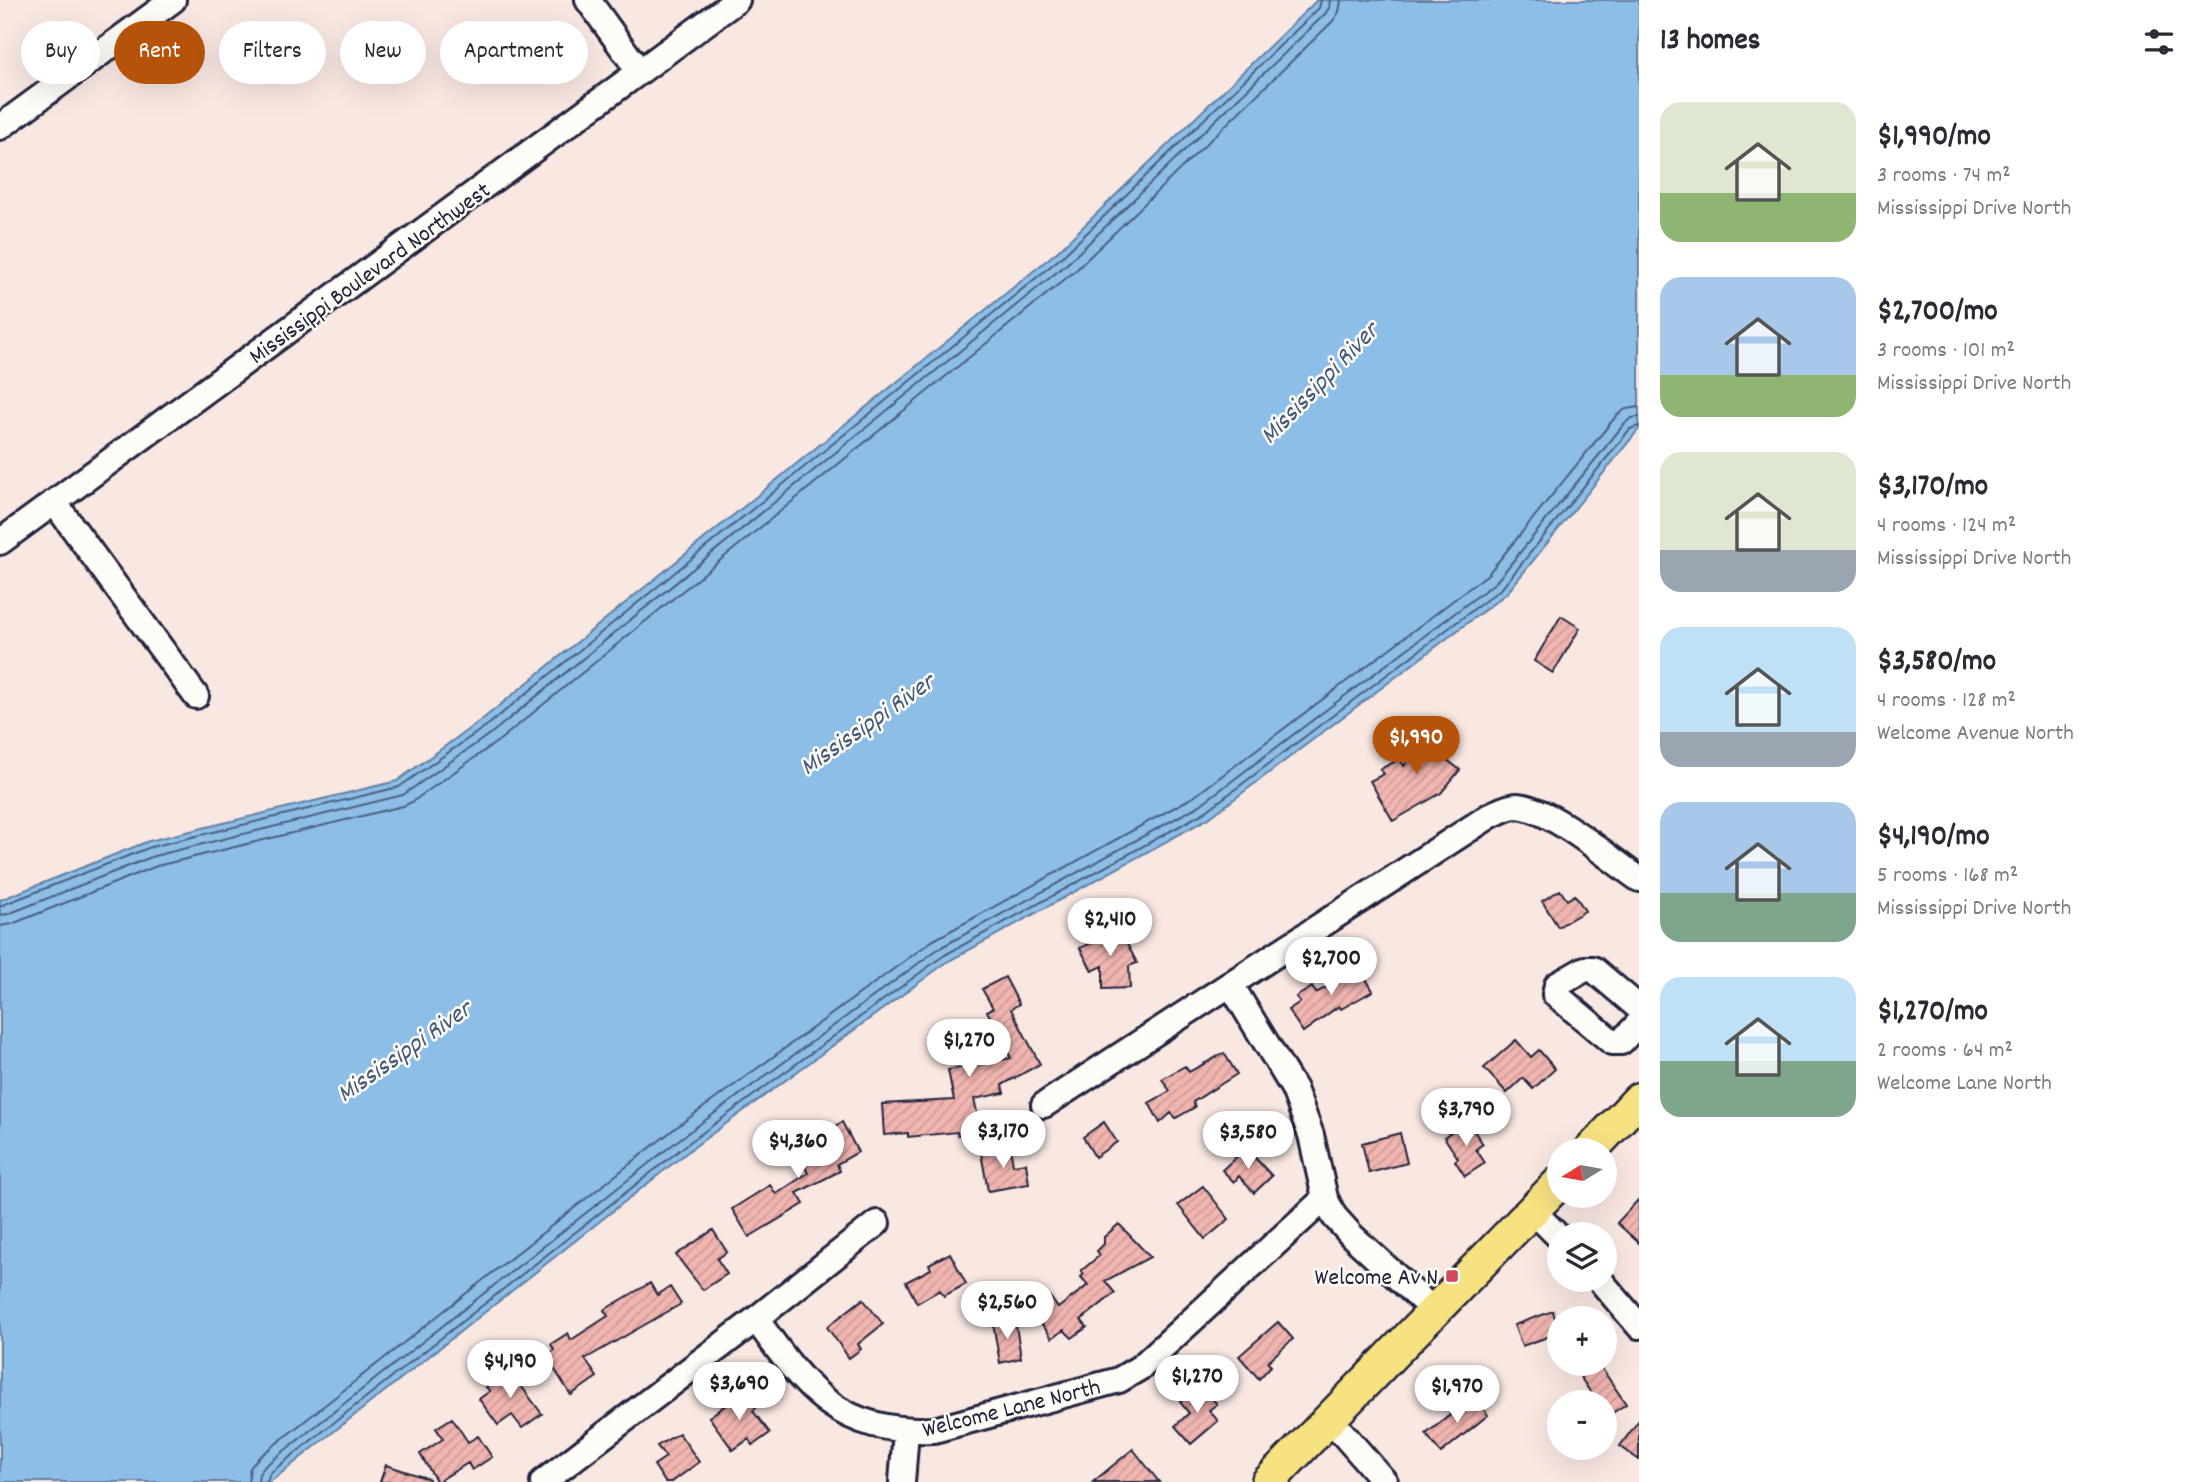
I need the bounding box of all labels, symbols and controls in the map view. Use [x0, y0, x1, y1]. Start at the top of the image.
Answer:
chip: Buy [21, 21, 100, 84]
chip: Rent [114, 21, 205, 84]
chip: Filters [219, 21, 326, 84]
chip: New [340, 21, 426, 84]
chip: Apartment [440, 21, 588, 84]
text: 13 homes [1660, 21, 1760, 64]
icon: filters [2140, 23, 2178, 61]
text: $1,990/mo [1877, 117, 1991, 160]
icon: home [1716, 130, 1800, 214]
text: 3 rooms · 74 m² [1877, 160, 2011, 193]
street label: Mississippi Boulevard Northwest [243, 175, 499, 374]
text: Mississippi Drive North [1877, 193, 2071, 226]
text: $2,700/mo [1877, 292, 1998, 335]
icon: home [1716, 305, 1800, 389]
water label: Mississippi River [1253, 313, 1391, 454]
text: 3 rooms · 101 m² [1877, 335, 2015, 368]
text: Mississippi Drive North [1877, 368, 2071, 401]
text: $3,170/mo [1877, 467, 1988, 510]
icon: home [1716, 480, 1800, 564]
text: 4 rooms · 124 m² [1877, 510, 2016, 543]
text: Mississippi Drive North [1877, 543, 2071, 576]
text: $3,580/mo [1877, 642, 1996, 685]
icon: home [1716, 655, 1800, 739]
water label: Mississippi River [793, 664, 946, 786]
text: 4 rooms · 128 m² [1877, 685, 2016, 718]
pin: $1,990 [1359, 716, 1473, 776]
text: Welcome Avenue North [1877, 718, 2074, 751]
text: $1,990 [1389, 722, 1443, 755]
text: $4,190/mo [1877, 817, 1990, 860]
icon: home [1716, 830, 1800, 914]
text: 5 rooms · 168 m² [1877, 860, 2018, 893]
text: Mississippi Drive North [1877, 893, 2071, 926]
pin: $2,410 [1053, 898, 1167, 958]
text: $2,410 [1083, 904, 1137, 937]
pin: $2,700 [1274, 937, 1388, 997]
text: $2,700 [1301, 943, 1361, 976]
water label: Mississippi River [330, 991, 483, 1113]
text: $1,270/mo [1877, 992, 1988, 1035]
icon: home [1716, 1005, 1800, 1089]
pin: $1,270 [912, 1020, 1026, 1079]
text: $1,270 [943, 1025, 995, 1058]
text: 2 rooms · 64 m² [1877, 1035, 2013, 1068]
text: Welcome Lane North [1877, 1068, 2052, 1101]
pin: $3,790 [1409, 1088, 1523, 1148]
text: $3,790 [1437, 1094, 1495, 1127]
pin: $3,170 [946, 1110, 1060, 1170]
pin: $3,580 [1191, 1112, 1305, 1171]
text: $3,170 [977, 1116, 1029, 1149]
text: $3,580 [1219, 1117, 1277, 1150]
pin: $4,360 [741, 1120, 855, 1180]
text: $4,360 [768, 1126, 828, 1159]
north arrow [1547, 1138, 1617, 1208]
map controls [1547, 1138, 1617, 1460]
button: layers [1547, 1222, 1617, 1292]
place label: Welcome Av N [1315, 1262, 1438, 1296]
marker: Welcome Av N [1444, 1268, 1460, 1284]
pin: $2,560 [950, 1282, 1064, 1341]
text: $2,560 [977, 1287, 1037, 1320]
button: + [1547, 1306, 1617, 1376]
pin: $4,190 [453, 1340, 567, 1400]
text: $4,190 [483, 1346, 537, 1379]
pin: $1,270 [1140, 1356, 1254, 1415]
text: $1,270 [1171, 1361, 1223, 1394]
pin: $3,690 [682, 1362, 796, 1422]
pin: $1,970 [1400, 1366, 1514, 1425]
text: $3,690 [709, 1368, 769, 1401]
street label: Welcome Lane North [919, 1371, 1104, 1448]
text: $1,970 [1431, 1371, 1483, 1404]
button: − [1547, 1390, 1617, 1460]

